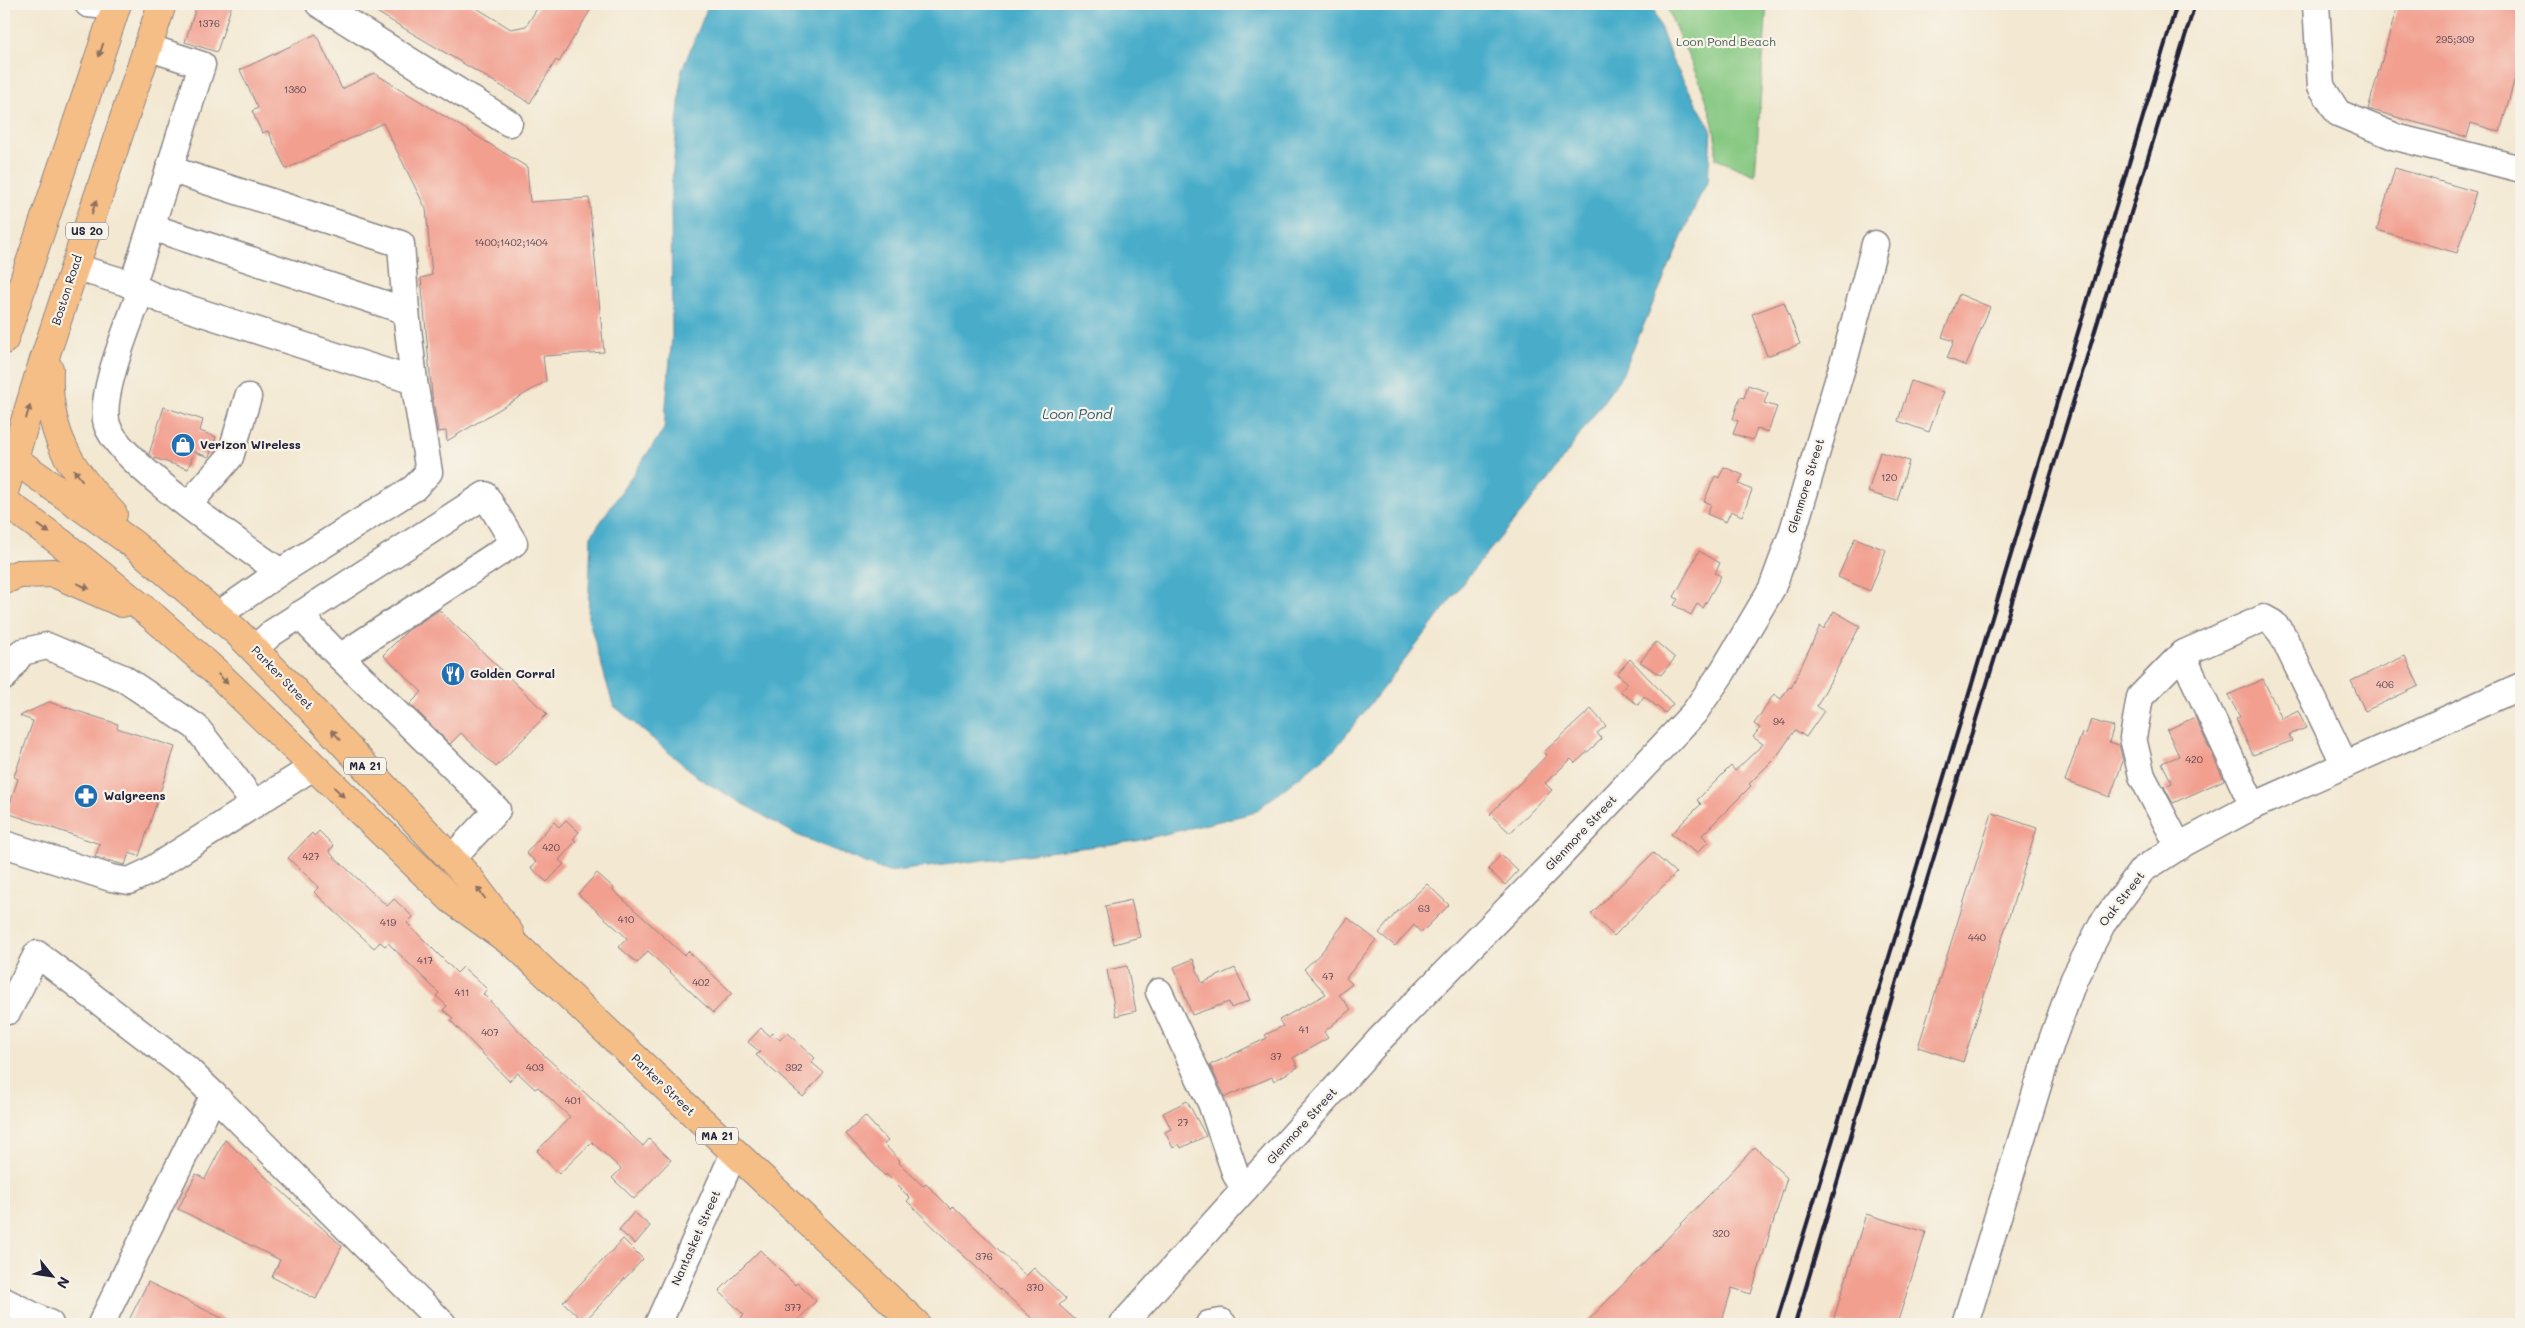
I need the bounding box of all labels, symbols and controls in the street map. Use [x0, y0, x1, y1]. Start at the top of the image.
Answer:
house number: 1376 [198, 16, 220, 30]
house number: 295;309 [2436, 32, 2474, 46]
park label: Loon Pond Beach [1676, 33, 1776, 49]
one-way arrow [97, 43, 105, 58]
house number: 1380 [284, 82, 306, 96]
one-way arrow [91, 200, 99, 215]
road number: US 20 [66, 222, 108, 240]
house number: 1400;1402;1404 [474, 235, 548, 249]
street label: Boston Road [47, 252, 85, 327]
one-way arrow [24, 404, 32, 419]
water label: Loon Pond [1042, 404, 1113, 423]
shop icon: Verizon Wireless [170, 432, 196, 458]
place label: Verizon Wireless [200, 436, 301, 452]
street label: Glenmore Street [1783, 436, 1827, 535]
one-way arrow [73, 468, 83, 482]
house number: 120 [1881, 470, 1897, 484]
one-way arrow [37, 524, 50, 534]
one-way arrow [76, 582, 90, 590]
street label: Parker Street [248, 642, 317, 713]
restaurant icon: Golden Corral [440, 661, 466, 687]
place label: Golden Corral [470, 665, 555, 681]
one-way arrow [217, 673, 229, 685]
house number: 406 [2376, 677, 2394, 691]
house number: 94 [1773, 714, 1785, 728]
one-way arrow [330, 729, 342, 741]
house number: 420 [2185, 752, 2203, 766]
road number: MA 21 [344, 758, 386, 774]
pharmacy icon: Walgreens [73, 783, 99, 809]
one-way arrow [333, 786, 345, 798]
place label: Walgreens [104, 787, 165, 803]
street label: Glenmore Street [1541, 791, 1620, 874]
house number: 420 [542, 840, 560, 854]
house number: 427 [303, 849, 320, 863]
street label: Oak Street [2095, 868, 2148, 929]
one-way arrow [476, 887, 487, 900]
house number: 63 [1418, 901, 1430, 915]
house number: 410 [618, 912, 634, 926]
house number: 419 [380, 915, 396, 929]
house number: 440 [1968, 930, 1986, 944]
house number: 417 [417, 953, 433, 967]
house number: 47 [1322, 969, 1334, 983]
house number: 402 [692, 975, 710, 989]
house number: 411 [455, 985, 469, 999]
house number: 41 [1299, 1022, 1309, 1036]
house number: 407 [481, 1025, 499, 1039]
house number: 37 [1270, 1049, 1282, 1063]
street label: Parker Street [628, 1050, 699, 1119]
house number: 403 [526, 1060, 544, 1074]
house number: 392 [785, 1060, 803, 1074]
street label: Glenmore Street [1262, 1084, 1340, 1167]
house number: 401 [565, 1093, 581, 1107]
house number: 27 [1177, 1115, 1189, 1129]
road number: MA 21 [696, 1128, 738, 1144]
street label: Nantasket Street [667, 1187, 723, 1288]
house number: 320 [1712, 1226, 1730, 1240]
house number: 376 [975, 1249, 993, 1263]
north arrow [28, 1250, 78, 1300]
text: N [53, 1273, 75, 1292]
house number: 370 [1026, 1280, 1044, 1294]
house number: 377 [785, 1300, 802, 1314]

